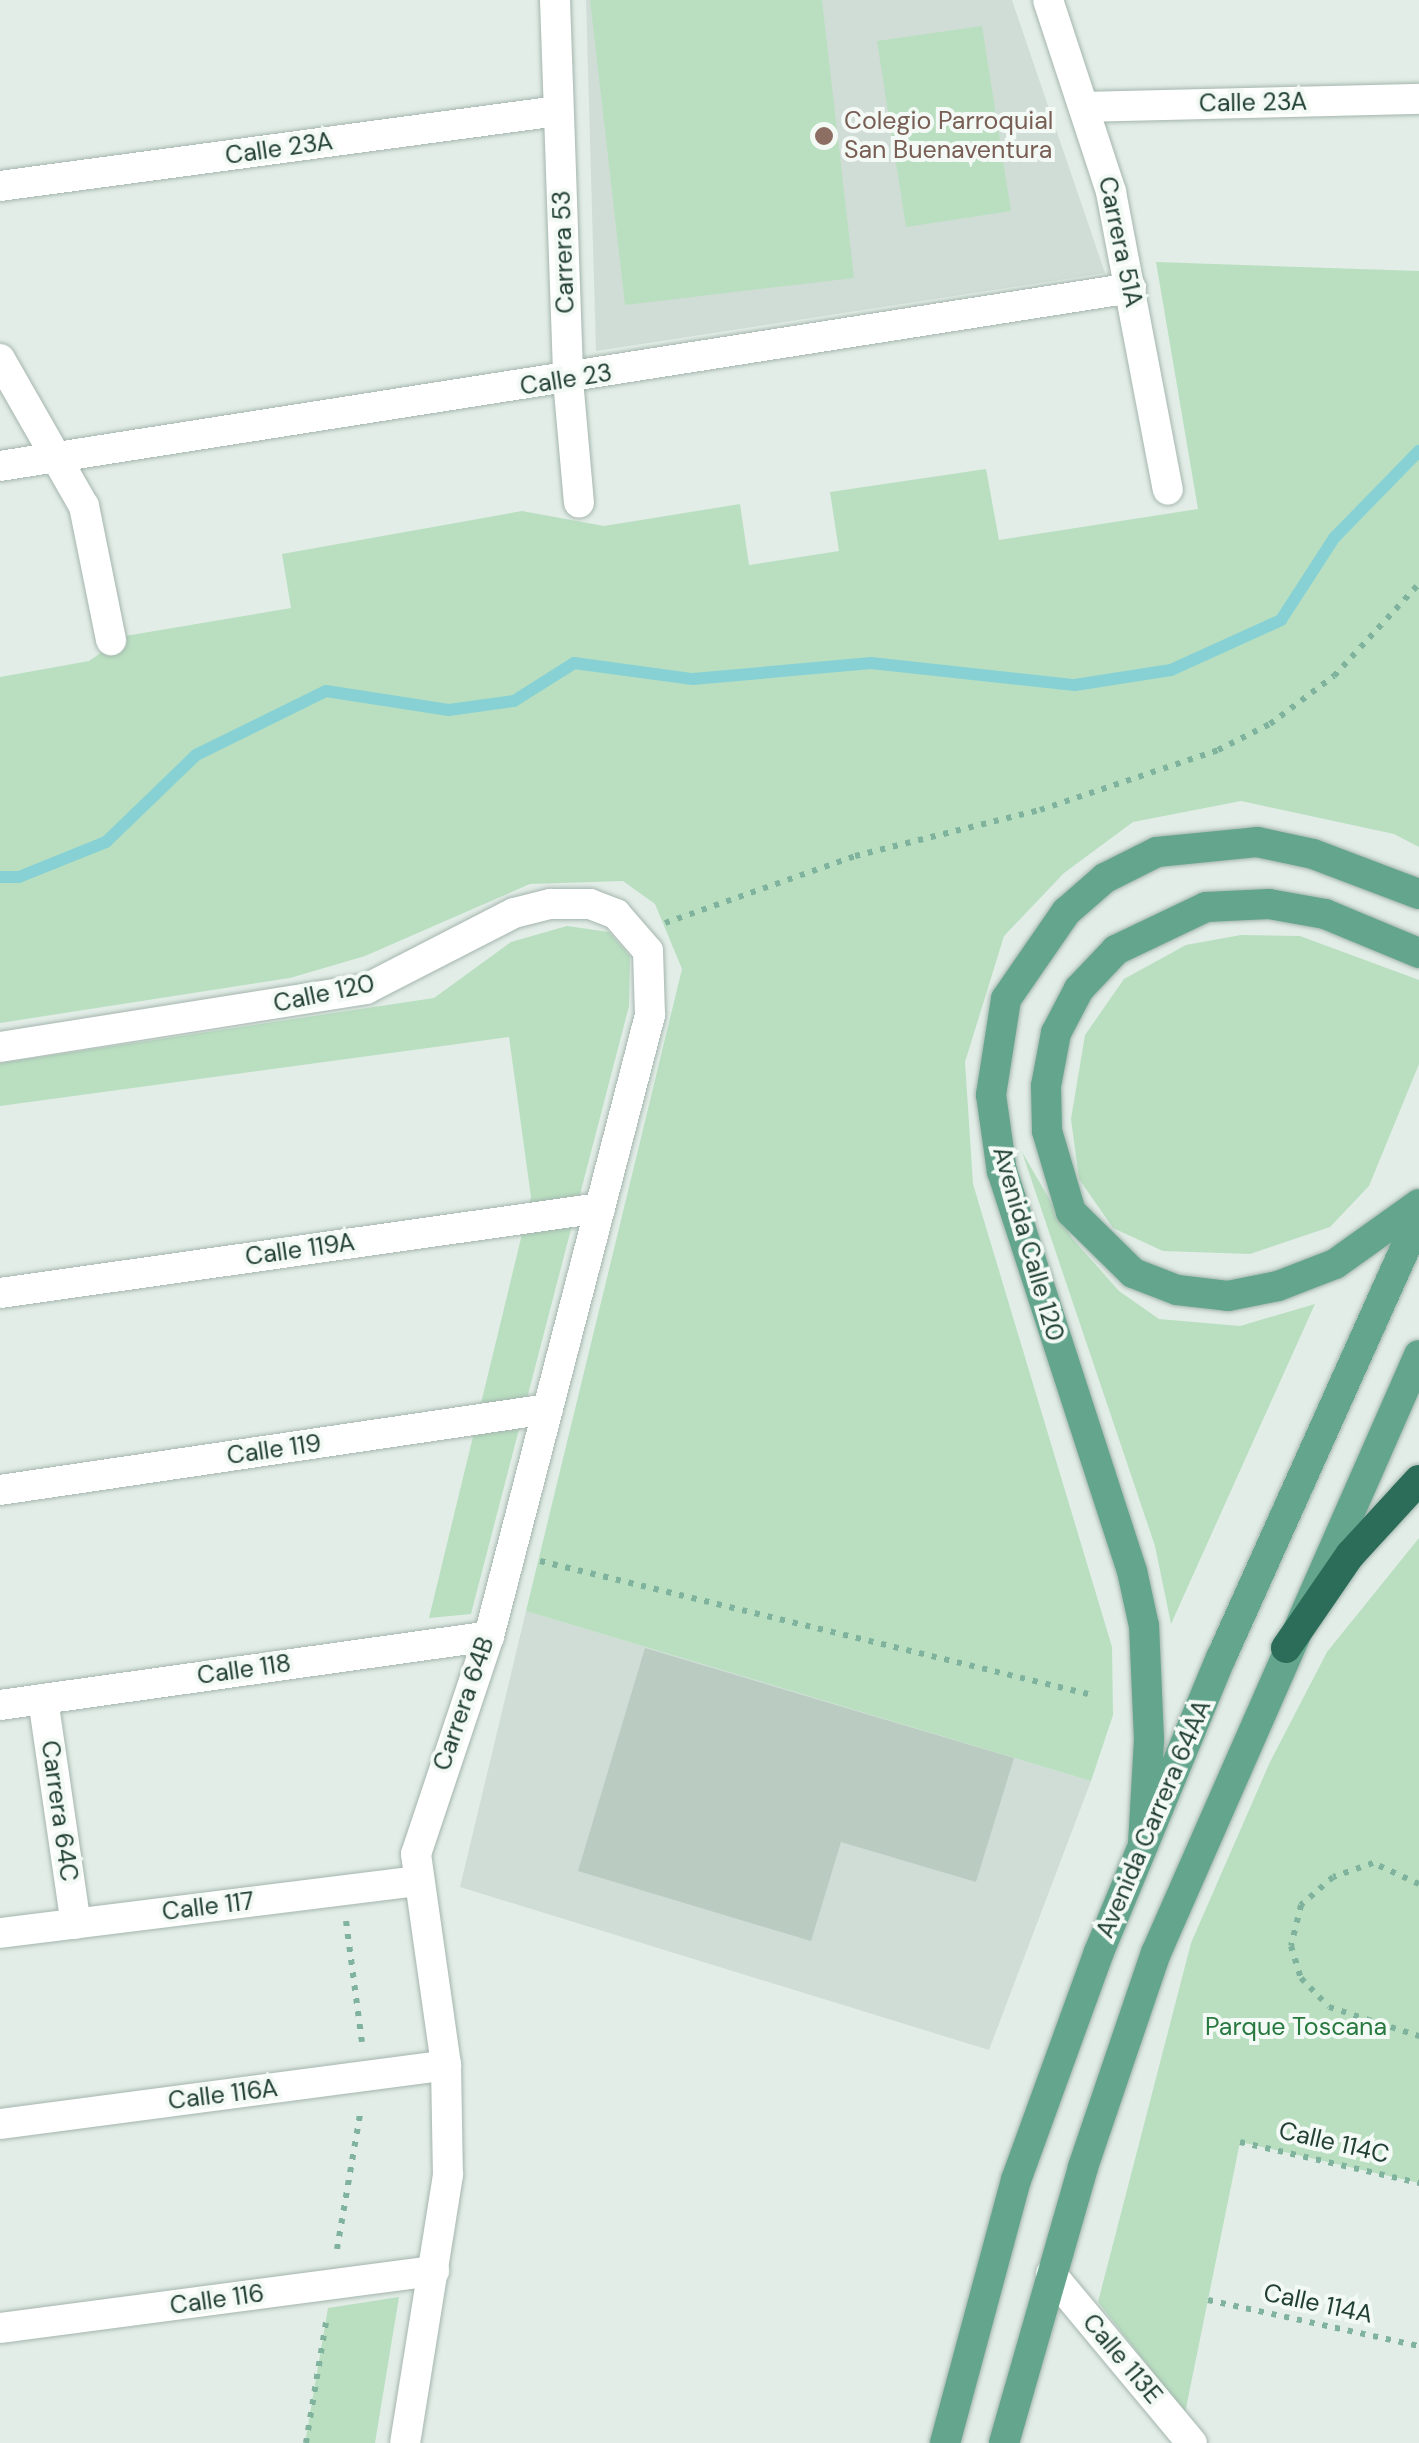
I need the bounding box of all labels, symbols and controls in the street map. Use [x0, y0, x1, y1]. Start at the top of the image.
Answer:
street label: Calle 23A [1199, 87, 1307, 119]
place label: Colegio Parroquial San Buenaventura [844, 107, 1053, 166]
marker: Colegio Parroquial San Buenaventura [813, 125, 835, 147]
street label: Calle 23A [223, 127, 335, 171]
street label: Carrera 51A [1092, 174, 1148, 310]
street label: Carrera 53 [547, 190, 581, 314]
street label: Calle 23 [518, 358, 614, 402]
street label: Calle 120 [271, 969, 377, 1019]
street label: Avenida Calle 120 [986, 1143, 1070, 1345]
street label: Calle 119A [243, 1227, 357, 1273]
street label: Calle 119 [225, 1429, 323, 1471]
street label: Carrera 64B [427, 1633, 501, 1775]
street label: Calle 118 [195, 1649, 293, 1691]
street label: Avenida Carrera 64AA [1090, 1695, 1218, 1943]
street label: Carrera 64C [34, 1739, 84, 1883]
street label: Calle 117 [160, 1886, 256, 1928]
park label: Parque Toscana [1205, 2012, 1387, 2042]
street label: Calle 116A [166, 2073, 280, 2117]
street label: Calle 114C [1276, 2116, 1392, 2170]
street label: Calle 114A [1261, 2278, 1375, 2330]
street label: Calle 116 [168, 2279, 266, 2321]
street label: Calle 113E [1076, 2308, 1168, 2410]

